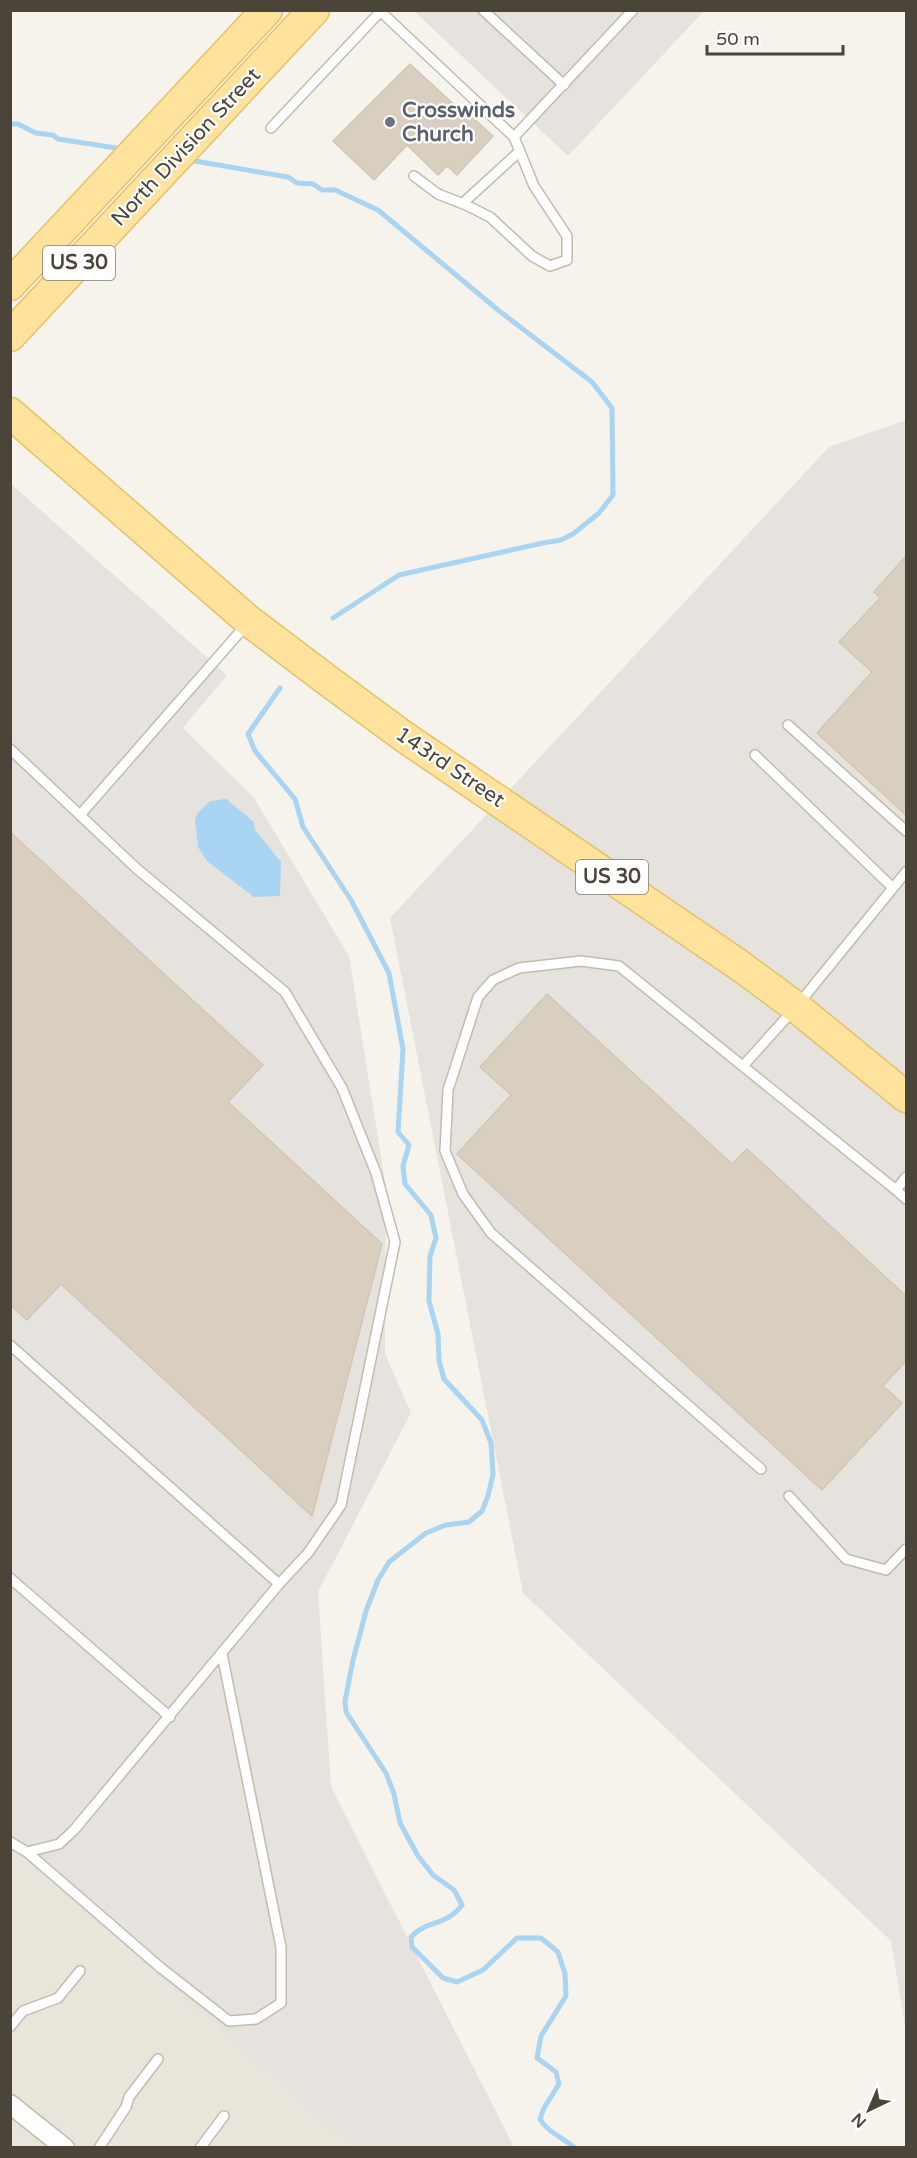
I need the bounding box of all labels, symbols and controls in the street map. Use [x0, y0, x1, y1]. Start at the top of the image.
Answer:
scale bar [707, 18, 844, 56]
text: 50 m [716, 28, 760, 50]
street label: North Division Street [106, 63, 266, 231]
place label: Crosswinds Church [402, 98, 515, 147]
marker: Crosswinds Church [383, 115, 397, 129]
road number: US 30 [43, 246, 115, 280]
street label: 143rd Street [391, 721, 509, 813]
road number: US 30 [576, 860, 648, 894]
north arrow [839, 2080, 899, 2140]
text: N [848, 2108, 871, 2132]

